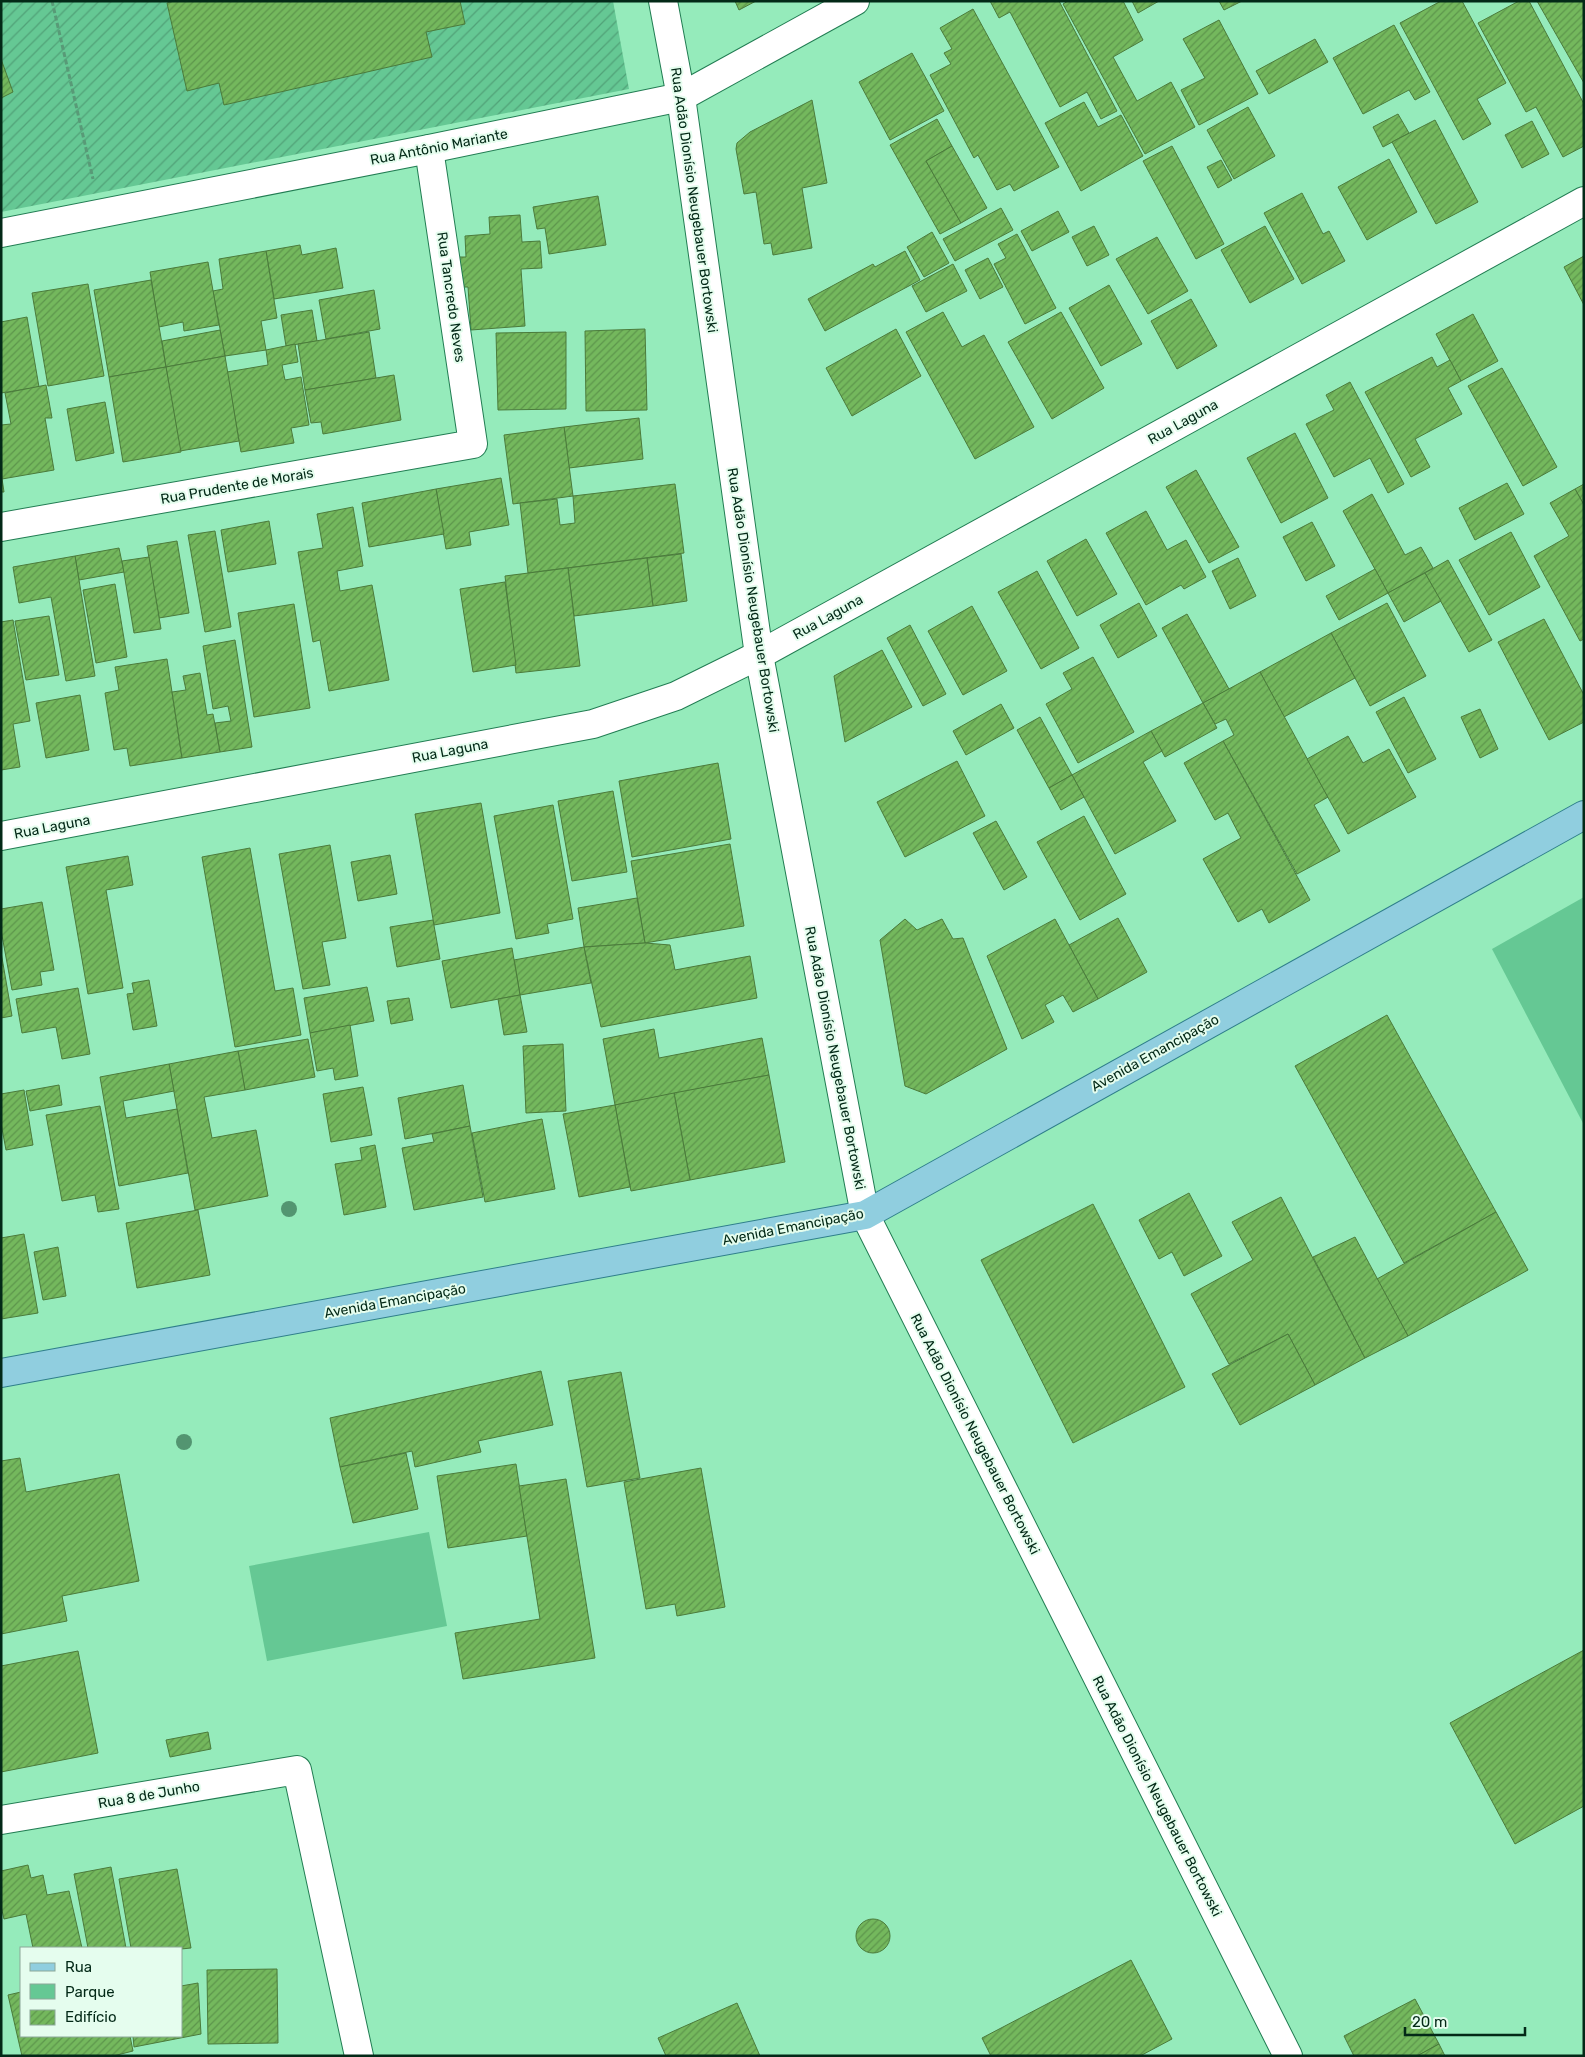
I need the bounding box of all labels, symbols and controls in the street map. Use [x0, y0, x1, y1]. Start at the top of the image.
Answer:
street label: Rua Adão Dionísio Neugebauer Bortowski [667, 66, 721, 334]
street label: Rua Antônio Mariante [369, 125, 509, 169]
street label: Rua Tancredo Neves [433, 231, 469, 363]
street label: Rua Laguna [1145, 396, 1221, 448]
street label: Rua Prudente de Morais [159, 464, 315, 508]
street label: Rua Adão Dionísio Neugebauer Bortowski [724, 466, 782, 734]
street label: Rua Laguna [790, 591, 866, 643]
street label: Rua Laguna [410, 735, 490, 767]
street label: Rua Laguna [12, 811, 92, 843]
street label: Rua Adão Dionísio Neugebauer Bortowski [801, 925, 869, 1191]
street label: Avenida Emancipação [1088, 1011, 1222, 1095]
street label: Avenida Emancipação [721, 1205, 865, 1249]
street label: Avenida Emancipação [323, 1280, 467, 1322]
street label: Rua Adão Dionísio Neugebauer Bortowski [907, 1311, 1043, 1557]
street label: Rua Adão Dionísio Neugebauer Bortowski [1089, 1673, 1225, 1919]
street label: Rua 8 de Junho [97, 1778, 201, 1812]
legend [20, 1947, 182, 2037]
text: Rua [65, 1958, 92, 1976]
text: Parque [65, 1983, 115, 2001]
scale bar [1405, 2004, 1525, 2036]
text: Edifício [65, 2008, 117, 2026]
text: 20 m [1412, 2013, 1447, 2031]

